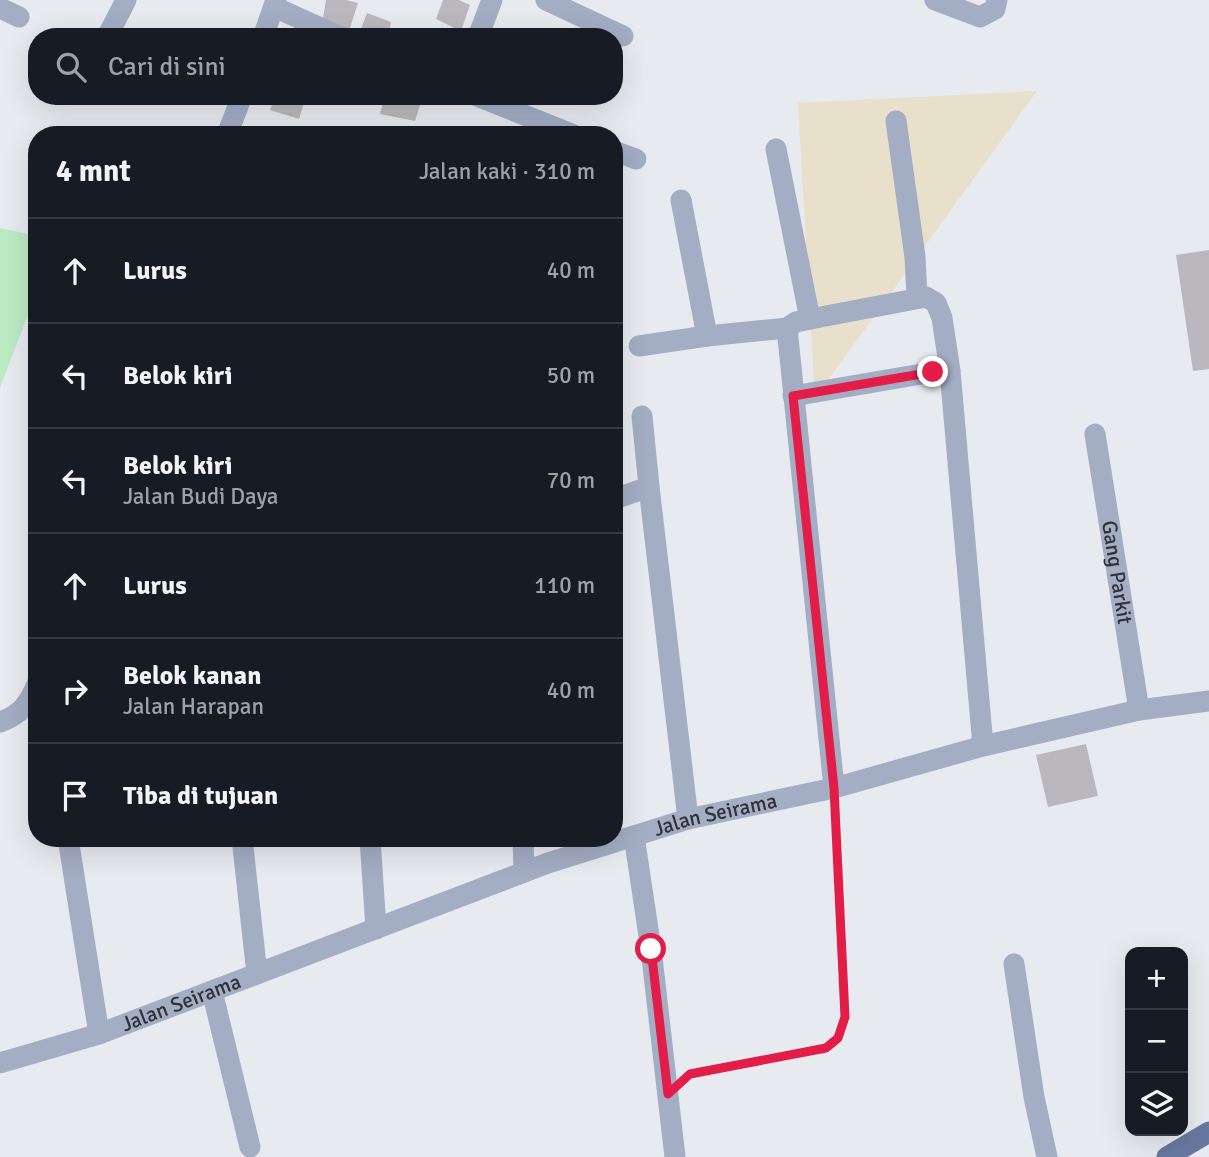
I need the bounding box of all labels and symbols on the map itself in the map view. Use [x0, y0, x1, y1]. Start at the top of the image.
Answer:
route end [917, 356, 948, 387]
street label: Gang Parkit [1096, 519, 1138, 626]
street label: Jalan Seirama [650, 787, 779, 842]
route start [635, 933, 666, 964]
street label: Jalan Seirama [118, 968, 245, 1037]

